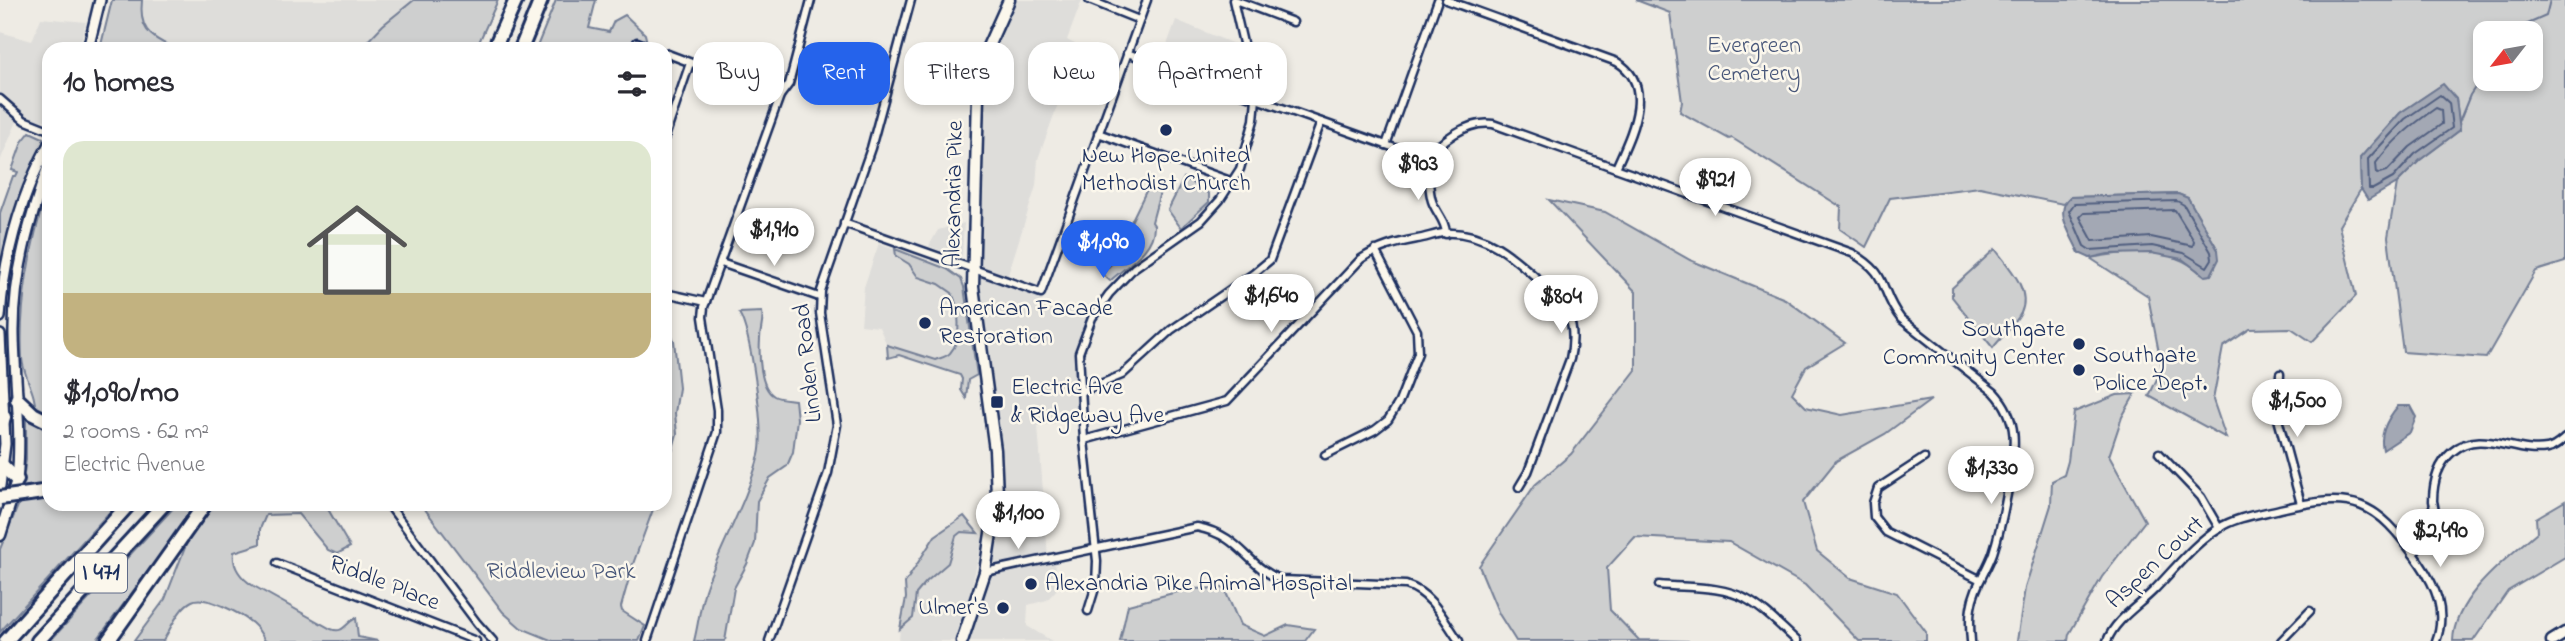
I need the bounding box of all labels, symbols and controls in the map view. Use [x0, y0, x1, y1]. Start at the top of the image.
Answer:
north arrow [2473, 21, 2543, 91]
map controls [2473, 21, 2543, 91]
park label: Evergreen Cemetery [1707, 29, 1801, 93]
chip: Buy [693, 42, 784, 105]
chip: Rent [798, 42, 890, 105]
chip: Filters [904, 42, 1014, 105]
chip: New [1028, 42, 1119, 105]
chip: Apartment [1133, 42, 1287, 105]
text: 10 homes [63, 62, 175, 106]
icon: filters [613, 65, 651, 103]
street label: Alexandria Pike [936, 120, 974, 268]
marker: New Hope United Methodist Church [1158, 122, 1174, 138]
place label: New Hope United Methodist Church [1081, 139, 1251, 202]
pin: $903 [1377, 142, 1459, 202]
text: $903 [1398, 148, 1438, 181]
pin: $921 [1674, 158, 1756, 218]
text: $921 [1695, 164, 1735, 197]
icon: home [294, 187, 420, 313]
pin: $1,910 [717, 208, 831, 268]
text: $1,910 [749, 214, 799, 247]
pin: $1,090 [1046, 220, 1160, 280]
text: $1,090 [1077, 226, 1129, 259]
pin: $1,640 [1214, 274, 1328, 334]
pin: $804 [1520, 276, 1602, 335]
text: $1,640 [1244, 280, 1298, 313]
text: $804 [1540, 281, 1582, 314]
place label: American Facade Restoration [939, 292, 1113, 355]
street label: Linden Road [785, 301, 833, 424]
place label: Southgate Community Center [1883, 313, 2066, 377]
marker: American Facade Restoration [917, 315, 933, 331]
marker: Southgate Community Center [2071, 336, 2087, 352]
place label: Southgate Police Dept. [2093, 339, 2207, 402]
marker: Southgate Police Dept. [2071, 362, 2087, 378]
place label: Electric Ave & Ridgeway Ave [1011, 371, 1164, 435]
text: $1,090/mo [63, 372, 179, 416]
pin: $1,500 [2240, 380, 2354, 439]
text: $1,500 [2268, 385, 2326, 418]
marker: Electric Ave & Ridgeway Ave [989, 394, 1005, 410]
text: 2 rooms · 62 m² [63, 416, 209, 449]
pin: $1,330 [1934, 447, 2048, 506]
text: Electric Avenue [63, 449, 205, 482]
text: $1,330 [1964, 452, 2018, 485]
pin: $1,100 [961, 491, 1075, 551]
text: $1,100 [992, 497, 1044, 530]
street label: Aspen Court [2099, 508, 2213, 618]
pin: $2,490 [2383, 510, 2497, 569]
text: $2,490 [2412, 515, 2468, 548]
street label: Riddle Place [323, 547, 445, 621]
road number: I 471 [75, 554, 127, 593]
park label: Riddleview Park [487, 555, 636, 590]
place label: Alexandria Pike Animal Hospital [1045, 567, 1352, 602]
marker: Alexandria Pike Animal Hospital [1023, 576, 1039, 592]
place label: Ulmer's [918, 591, 989, 626]
marker: Ulmer's [995, 600, 1011, 616]

